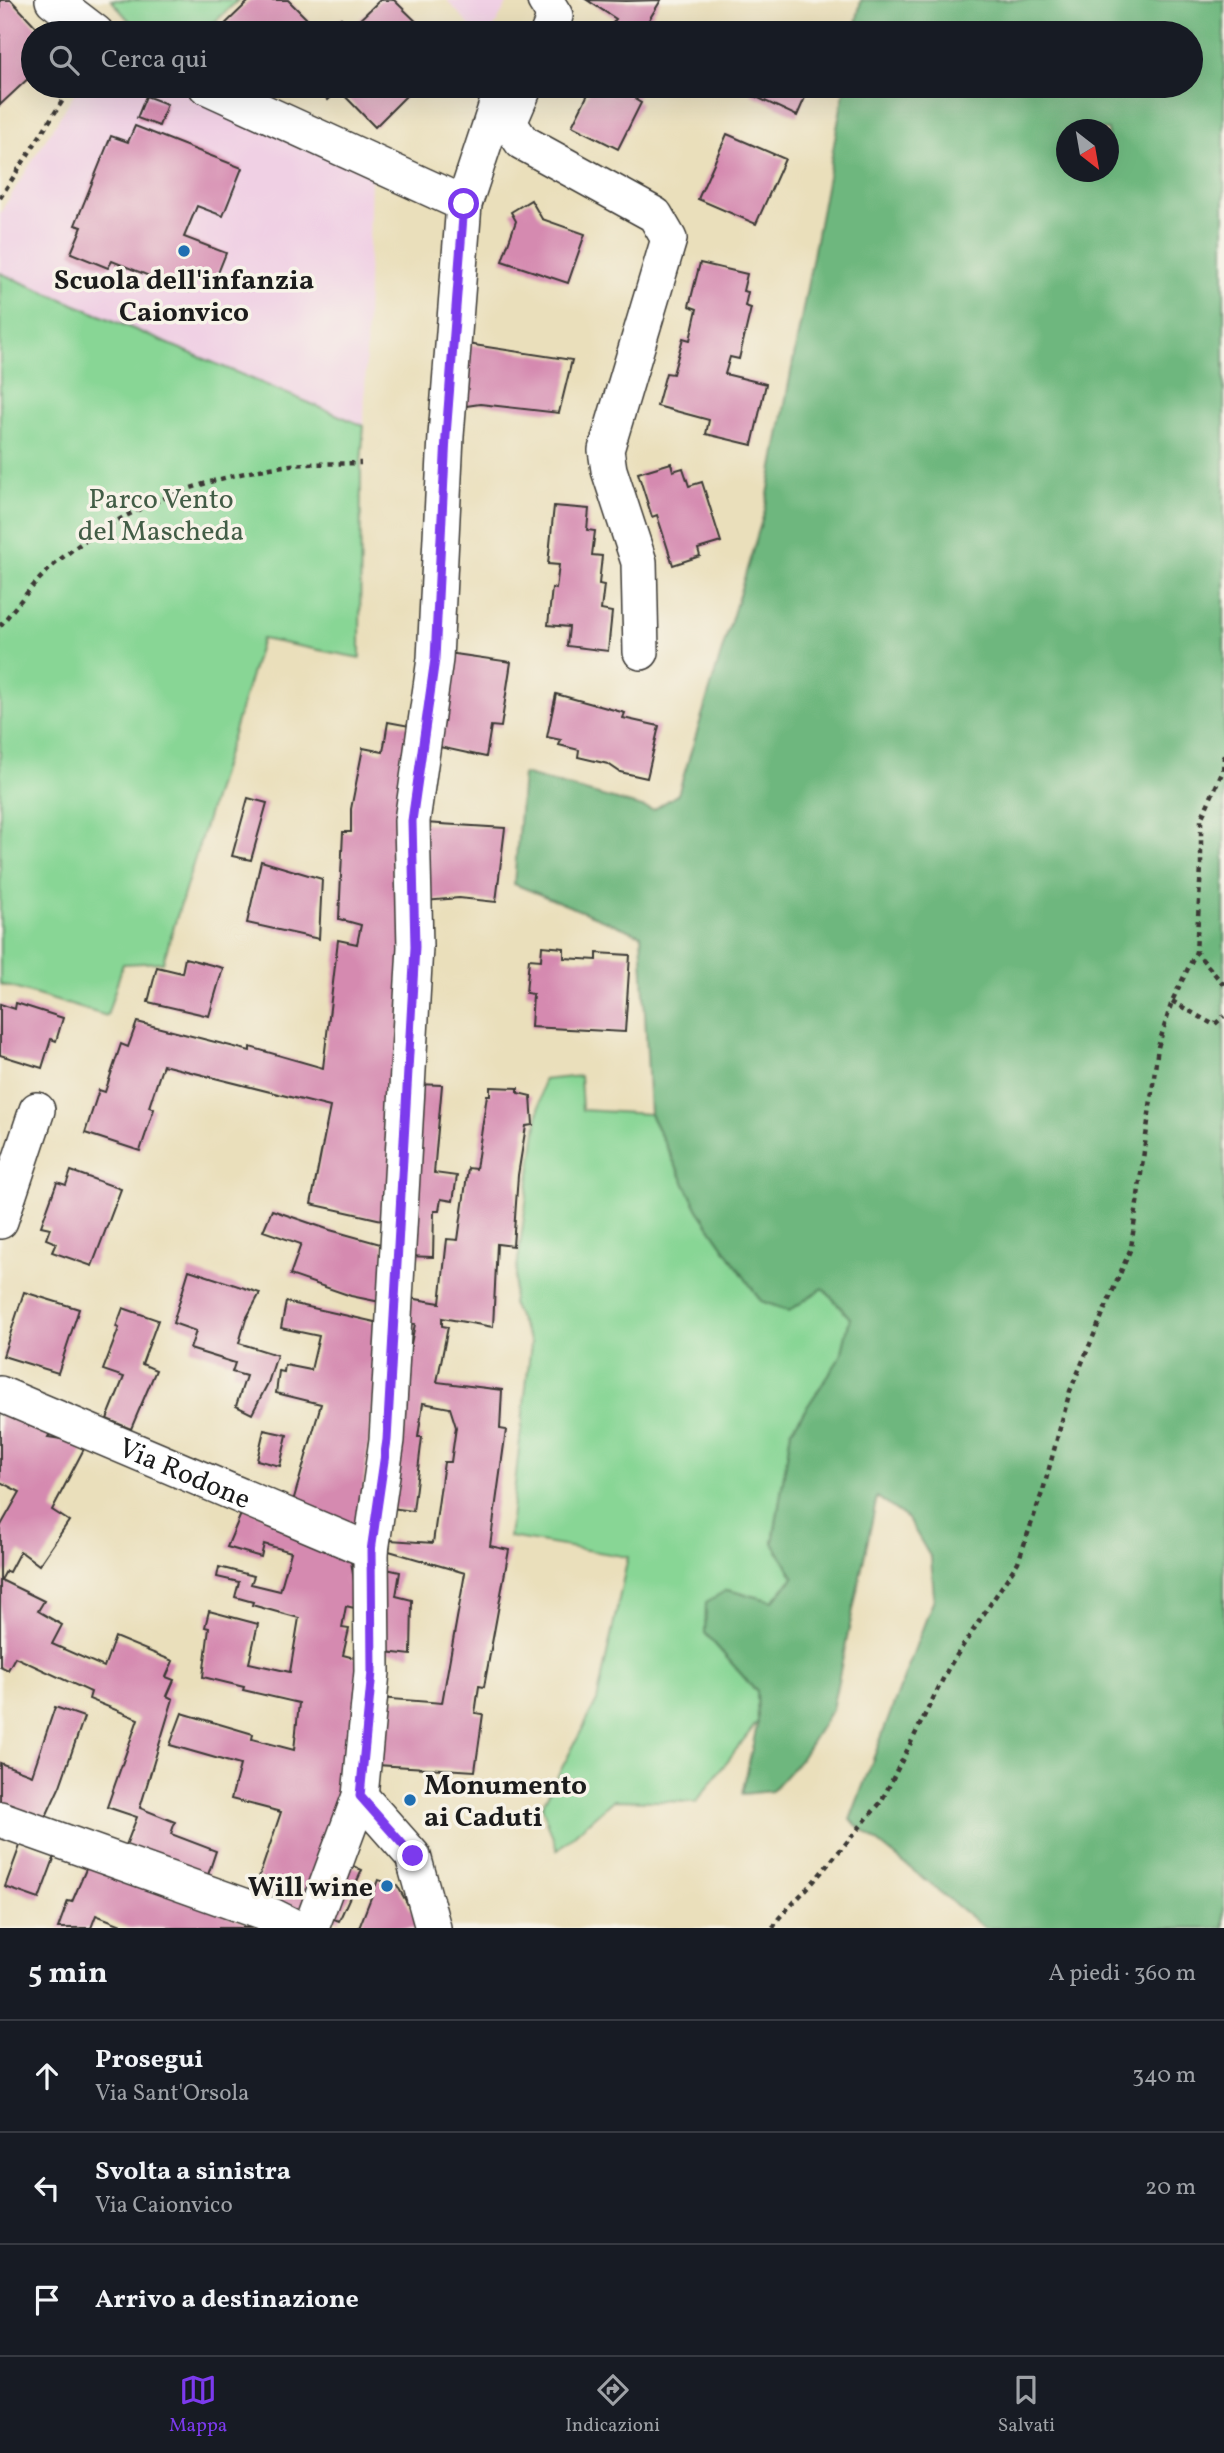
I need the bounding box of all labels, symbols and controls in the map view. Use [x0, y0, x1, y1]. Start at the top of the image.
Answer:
search box [21, 21, 1203, 98]
icon: search [45, 41, 83, 79]
text: Cerca qui [101, 42, 208, 78]
north arrow [1056, 119, 1119, 182]
route start [448, 188, 479, 219]
marker: Scuola dell'infanzia Caionvico [176, 243, 192, 259]
place label: Scuola dell'infanzia Caionvico [54, 262, 314, 333]
park label: Parco Vento del Mascheda [78, 481, 244, 552]
street label: Via Rodone [112, 1429, 256, 1520]
place label: Monumento ai Caduti [424, 1767, 587, 1838]
marker: Monumento ai Caduti [402, 1792, 418, 1808]
route end [397, 1840, 428, 1871]
place label: Will wine [248, 1869, 373, 1908]
marker: Will wine [379, 1878, 395, 1894]
text: 5 min [28, 1953, 108, 1995]
text: A piedi · 360 m [1048, 1958, 1196, 1990]
text: Prosegui [95, 2042, 203, 2078]
icon: ahead [28, 2057, 66, 2095]
text: 340 m [1132, 2060, 1196, 2092]
text: Via Sant'Orsola [95, 2078, 250, 2110]
text: Svolta a sinistra [95, 2154, 291, 2190]
icon: left [28, 2169, 66, 2207]
text: 20 m [1145, 2172, 1196, 2204]
text: Via Caionvico [95, 2190, 233, 2222]
icon: arrive [28, 2281, 66, 2319]
text: Arrivo a destinazione [95, 2282, 359, 2318]
tab: Mappa [169, 2371, 227, 2439]
tab: Indicazioni [565, 2371, 660, 2439]
tab: Salvati [998, 2371, 1055, 2439]

